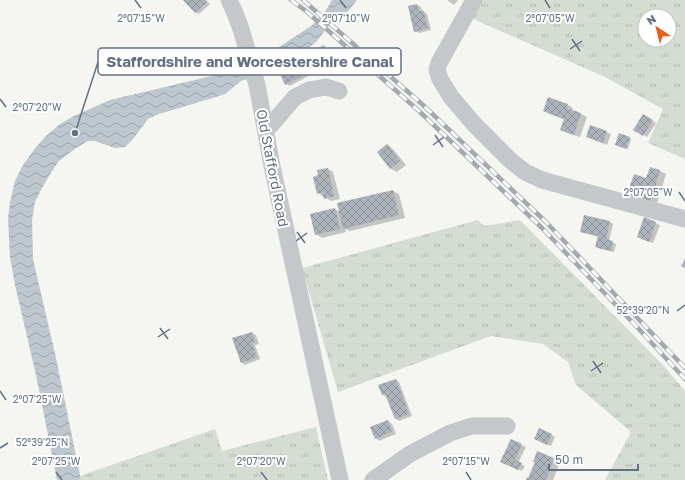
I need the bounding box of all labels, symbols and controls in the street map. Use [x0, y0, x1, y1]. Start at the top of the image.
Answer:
north arrow [637, 8, 677, 48]
text: 2°07'15"W [117, 12, 165, 24]
text: 2°07'10"W [322, 12, 370, 24]
text: 2°07'05"W [525, 12, 575, 24]
text: N [644, 12, 658, 27]
callout: Staffordshire and Worcestershire Canal [98, 48, 401, 75]
text: Staffordshire and Worcestershire Canal [106, 52, 394, 70]
text: 2°07'20"W [12, 101, 62, 113]
street label: Old Stafford Road [253, 108, 293, 228]
text: 2°07'05"W [623, 186, 673, 198]
text: 52°39'20"N [616, 304, 670, 316]
text: 2°07'25"W [13, 393, 62, 405]
text: 52°39'25"N [16, 436, 68, 448]
scale bar [549, 446, 638, 472]
text: 50 m [555, 452, 583, 467]
text: 2°07'25"W [32, 455, 81, 467]
text: 2°07'20"W [236, 455, 286, 467]
text: 2°07'15"W [442, 455, 490, 467]

